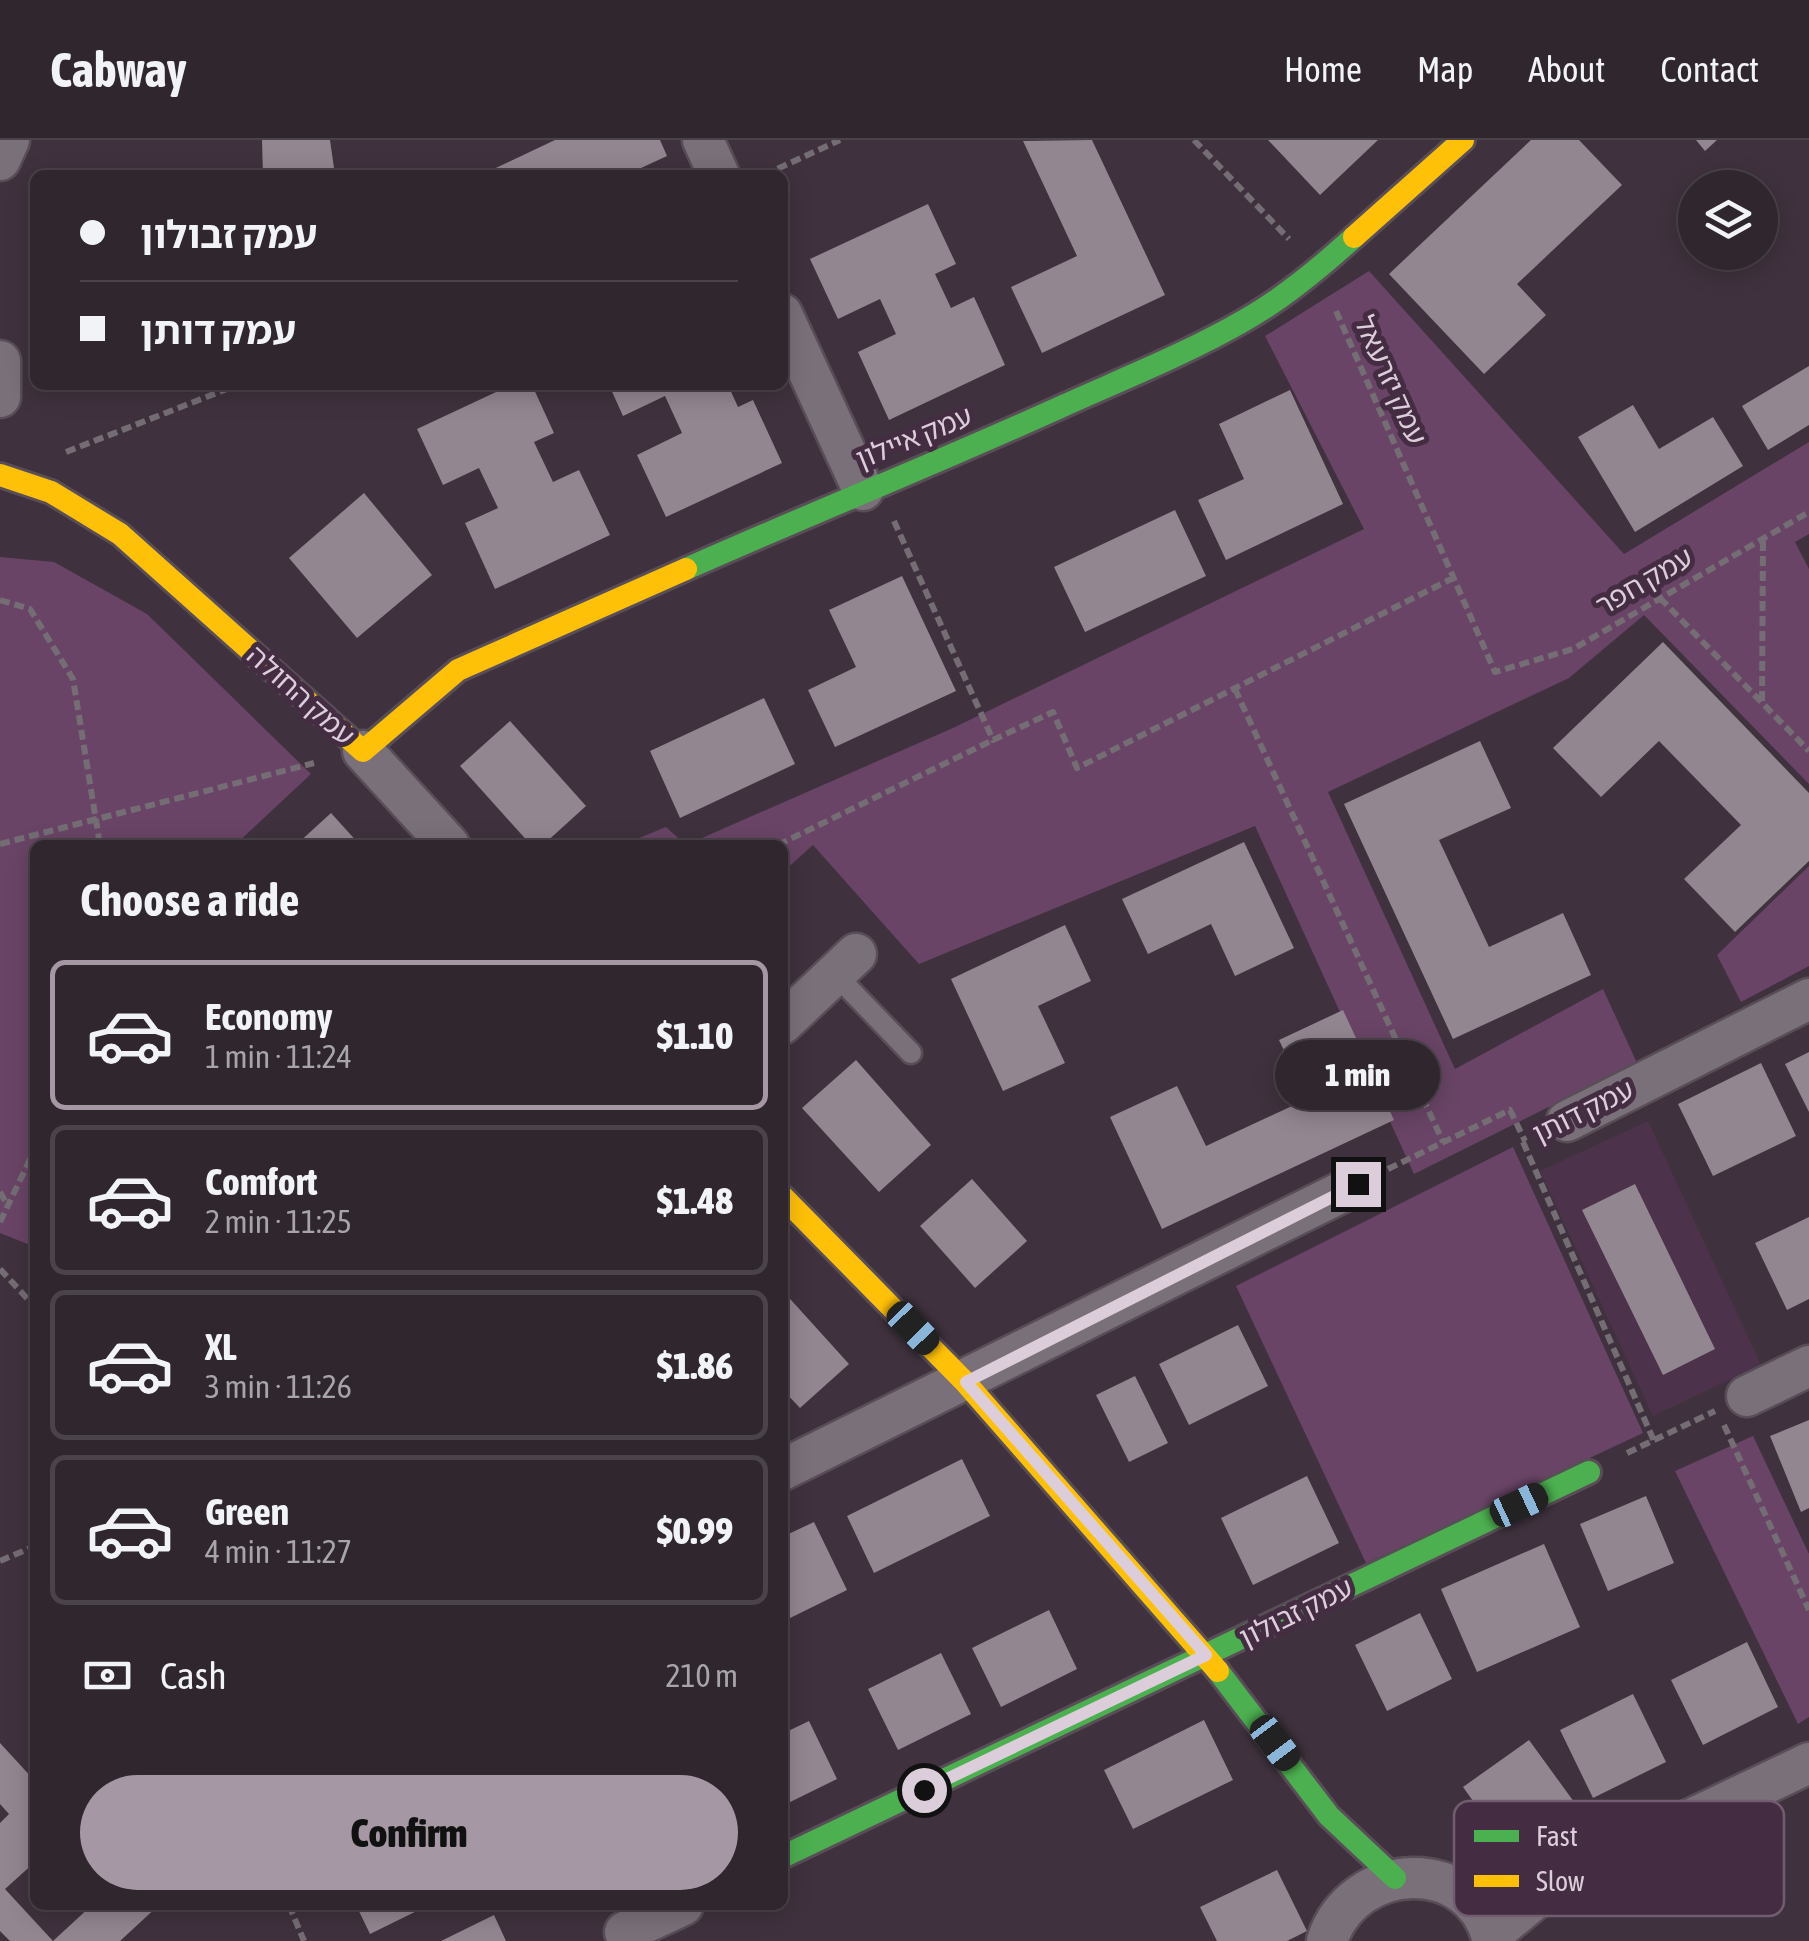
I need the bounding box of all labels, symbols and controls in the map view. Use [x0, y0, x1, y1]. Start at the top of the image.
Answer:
text: Cabway [50, 42, 186, 97]
text: Home [1284, 49, 1362, 89]
text: Map [1417, 49, 1473, 89]
text: About [1528, 49, 1605, 89]
text: Contact [1660, 49, 1759, 89]
map controls [1678, 170, 1778, 270]
button: layers [1678, 170, 1778, 270]
text: עמק זבולון [140, 213, 317, 256]
text: עמק דותן [140, 309, 296, 352]
street label: עמק יזרעאל [1348, 311, 1434, 449]
street label: עמק איילון [851, 399, 977, 475]
street label: עמק חפר [1590, 541, 1698, 621]
street label: עמק החולה [241, 639, 361, 751]
text: Choose a ride [80, 874, 299, 926]
icon: car [85, 990, 175, 1080]
text: Economy [205, 995, 332, 1038]
text: $1.10 [657, 1014, 733, 1057]
text: 1 min · 11:24 [205, 1038, 352, 1075]
callout: 1 min [1276, 1039, 1440, 1109]
text: 1 min [1325, 1056, 1390, 1093]
street label: עמק דותן [1527, 1073, 1639, 1149]
icon: car [85, 1155, 175, 1245]
text: Comfort [205, 1160, 317, 1203]
route end [1336, 1162, 1381, 1207]
text: $1.48 [657, 1179, 733, 1222]
text: 2 min · 11:25 [205, 1203, 352, 1240]
car [881, 1296, 945, 1360]
icon: car [85, 1320, 175, 1410]
text: XL [205, 1325, 237, 1368]
text: $1.86 [657, 1344, 733, 1387]
text: 3 min · 11:26 [205, 1368, 352, 1405]
car [1485, 1479, 1553, 1531]
icon: car [85, 1485, 175, 1575]
text: Green [205, 1490, 289, 1533]
text: $0.99 [657, 1509, 733, 1552]
text: 4 min · 11:27 [205, 1533, 352, 1570]
street label: עמק זבולון [1234, 1571, 1358, 1653]
icon: cash [80, 1648, 135, 1703]
text: Cash [160, 1654, 227, 1697]
text: 210 m [665, 1657, 738, 1694]
car [1245, 1710, 1305, 1776]
route start [902, 1768, 947, 1813]
button: Confirm [80, 1775, 738, 1890]
legend [1454, 1801, 1784, 1916]
text: Fast [1536, 1820, 1578, 1852]
text: Slow [1536, 1865, 1585, 1897]

